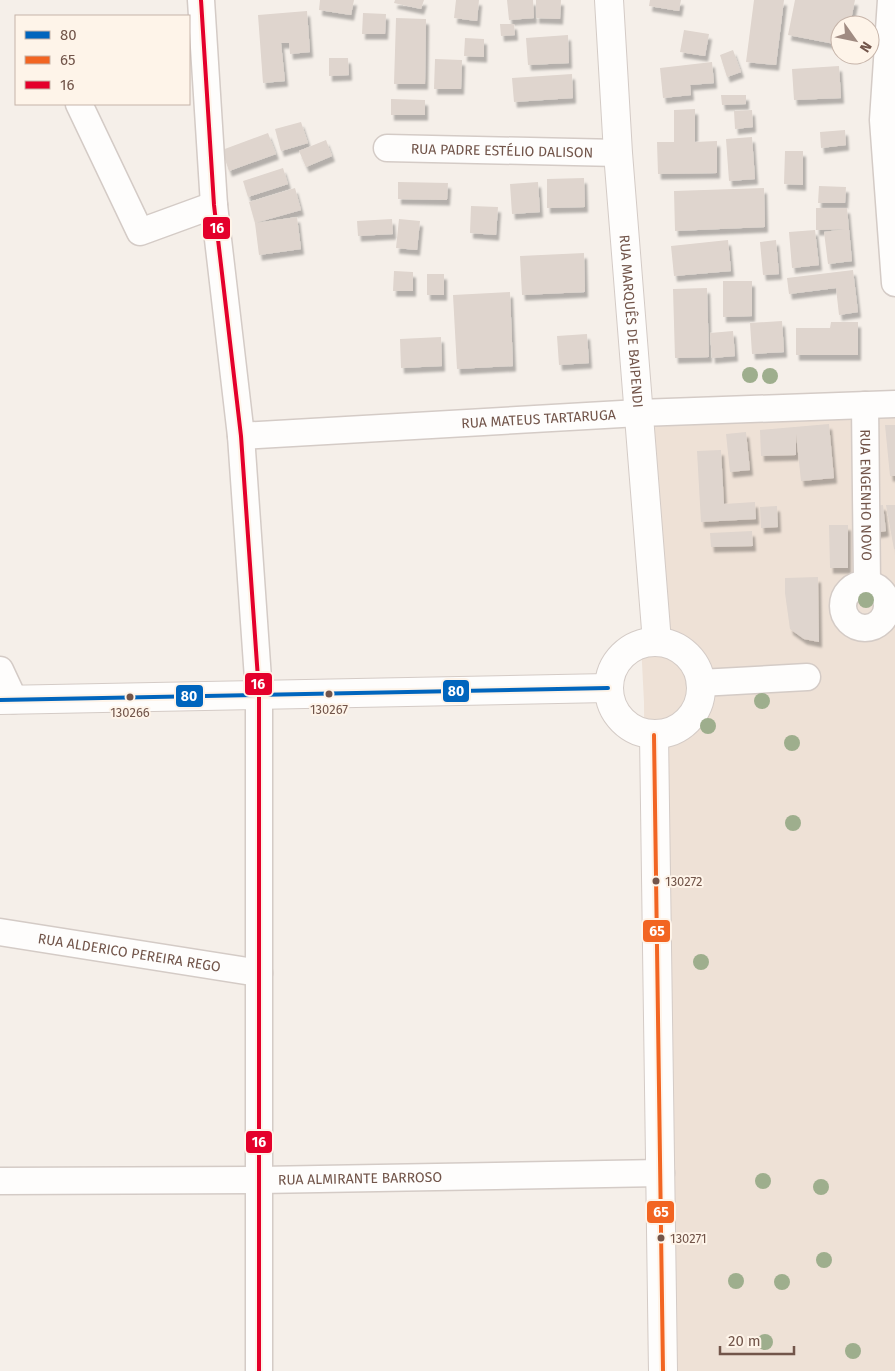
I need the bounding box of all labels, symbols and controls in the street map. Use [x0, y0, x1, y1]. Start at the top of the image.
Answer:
legend [15, 15, 190, 105]
north arrow [830, 15, 880, 65]
text: 80 [60, 26, 77, 44]
text: N [856, 38, 875, 55]
text: 65 [60, 51, 75, 69]
text: 16 [60, 76, 75, 94]
street label: RUA PADRE ESTÉLIO DALISON [411, 140, 593, 161]
line badge: 16 [202, 216, 231, 240]
text: 16 [210, 220, 224, 237]
street label: RUA MARQUÊS DE BAIPENDI [616, 234, 647, 408]
street label: RUA MATEUS TARTARUGA [461, 406, 616, 432]
street label: RUA ENGENHO NOVO [857, 429, 875, 561]
line badge: 16 [244, 672, 273, 696]
text: 16 [251, 676, 265, 693]
line badge: 80 [442, 679, 470, 703]
text: 80 [448, 683, 464, 700]
line badge: 80 [175, 684, 204, 708]
text: 80 [181, 688, 197, 705]
marker: 130267 [324, 689, 334, 699]
marker: 130266 [125, 692, 135, 702]
place label: 130267 [310, 702, 348, 717]
place label: 130266 [110, 705, 150, 720]
place label: 130272 [665, 874, 703, 889]
marker: 130272 [651, 876, 661, 886]
line badge: 65 [642, 919, 671, 943]
text: 65 [649, 923, 665, 940]
street label: RUA ALDERICO PEREIRA REGO [37, 930, 222, 975]
line badge: 16 [245, 1130, 273, 1154]
text: 16 [252, 1134, 266, 1151]
street label: RUA ALMIRANTE BARROSO [278, 1168, 442, 1188]
line badge: 65 [646, 1200, 675, 1224]
text: 65 [653, 1204, 669, 1221]
place label: 130271 [670, 1231, 707, 1246]
marker: 130271 [656, 1233, 666, 1243]
scale bar [720, 1324, 794, 1356]
text: 20 m [728, 1332, 761, 1350]

